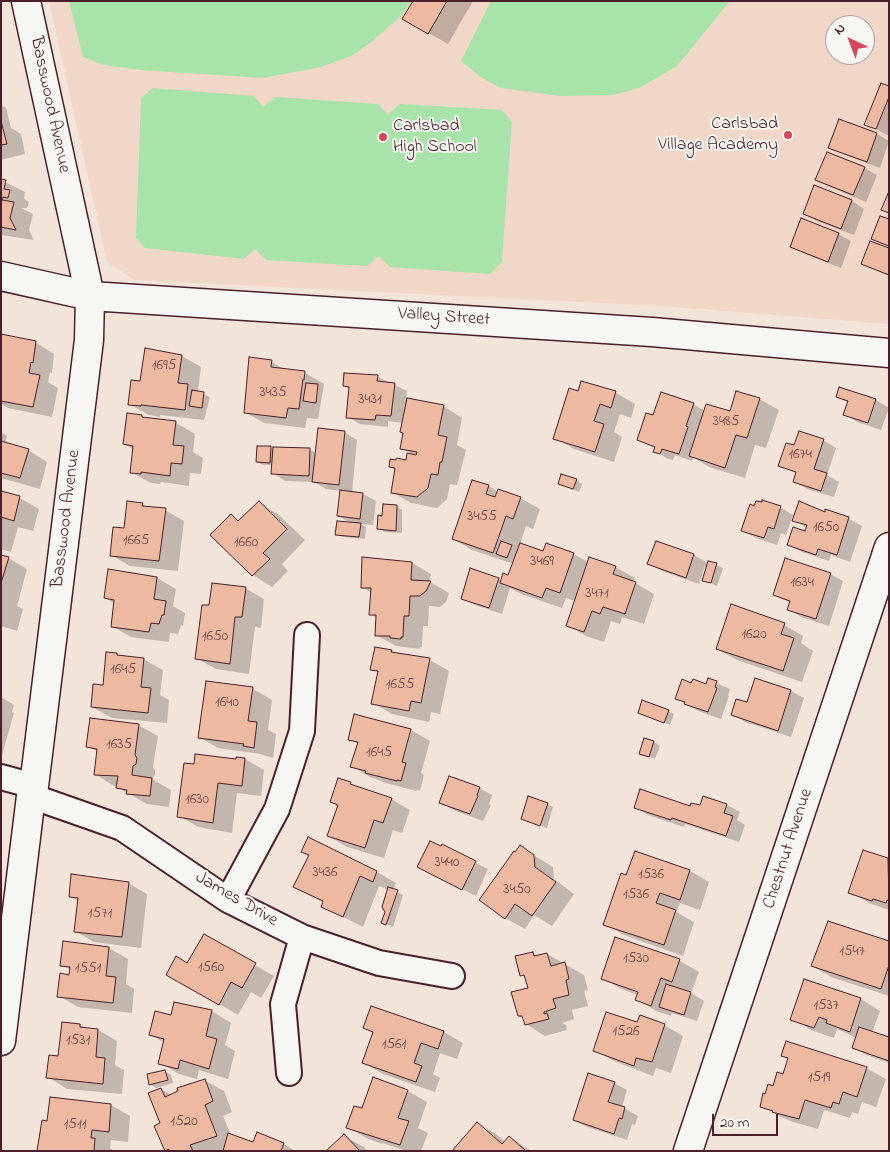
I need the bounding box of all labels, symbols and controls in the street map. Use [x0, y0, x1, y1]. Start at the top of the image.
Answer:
north arrow [825, 15, 875, 65]
text: N [829, 18, 851, 40]
street label: Basswood Avenue [24, 35, 74, 175]
place label: Carlsbad Village Academy [658, 114, 778, 156]
place label: Carlsbad High School [393, 116, 476, 158]
marker: Carlsbad Village Academy [782, 129, 794, 141]
marker: Carlsbad High School [377, 131, 389, 143]
street label: Valley Street [397, 304, 491, 332]
house number: 1695 [152, 358, 176, 376]
house number: 3435 [259, 385, 287, 403]
house number: 3431 [358, 392, 382, 410]
house number: 3485 [713, 414, 739, 432]
house number: 1674 [788, 447, 812, 465]
street label: Basswood Avenue [48, 449, 86, 589]
house number: 3455 [467, 509, 497, 527]
house number: 1650 [813, 520, 839, 538]
house number: 1665 [123, 533, 149, 551]
house number: 1660 [234, 535, 258, 553]
house number: 3469 [530, 554, 554, 572]
house number: 1634 [790, 575, 814, 593]
house number: 3471 [585, 586, 609, 604]
house number: 1620 [741, 627, 767, 645]
house number: 1650 [202, 629, 228, 647]
house number: 1645 [110, 662, 136, 680]
house number: 1655 [386, 677, 414, 695]
house number: 1640 [215, 695, 239, 713]
house number: 1635 [106, 737, 132, 755]
house number: 1645 [366, 745, 392, 763]
street label: Chestnut Avenue [759, 786, 819, 912]
house number: 1630 [185, 792, 209, 810]
house number: 3440 [434, 855, 460, 873]
house number: 3436 [312, 865, 338, 883]
house number: 1536 [638, 867, 664, 885]
street label: James Drive [191, 868, 281, 932]
house number: 3450 [503, 882, 531, 900]
house number: 1536 [623, 887, 649, 905]
house number: 1571 [88, 906, 112, 924]
house number: 1547 [839, 944, 865, 962]
house number: 1530 [623, 951, 649, 969]
house number: 1560 [198, 960, 224, 978]
house number: 1551 [75, 961, 101, 979]
house number: 1537 [813, 998, 839, 1016]
house number: 1526 [612, 1024, 640, 1042]
house number: 1531 [66, 1033, 90, 1051]
house number: 1561 [382, 1037, 406, 1055]
house number: 1519 [808, 1070, 830, 1088]
scale bar [715, 1104, 781, 1136]
text: 20 m [720, 1112, 749, 1134]
house number: 1520 [170, 1114, 198, 1132]
house number: 1511 [64, 1117, 86, 1135]

